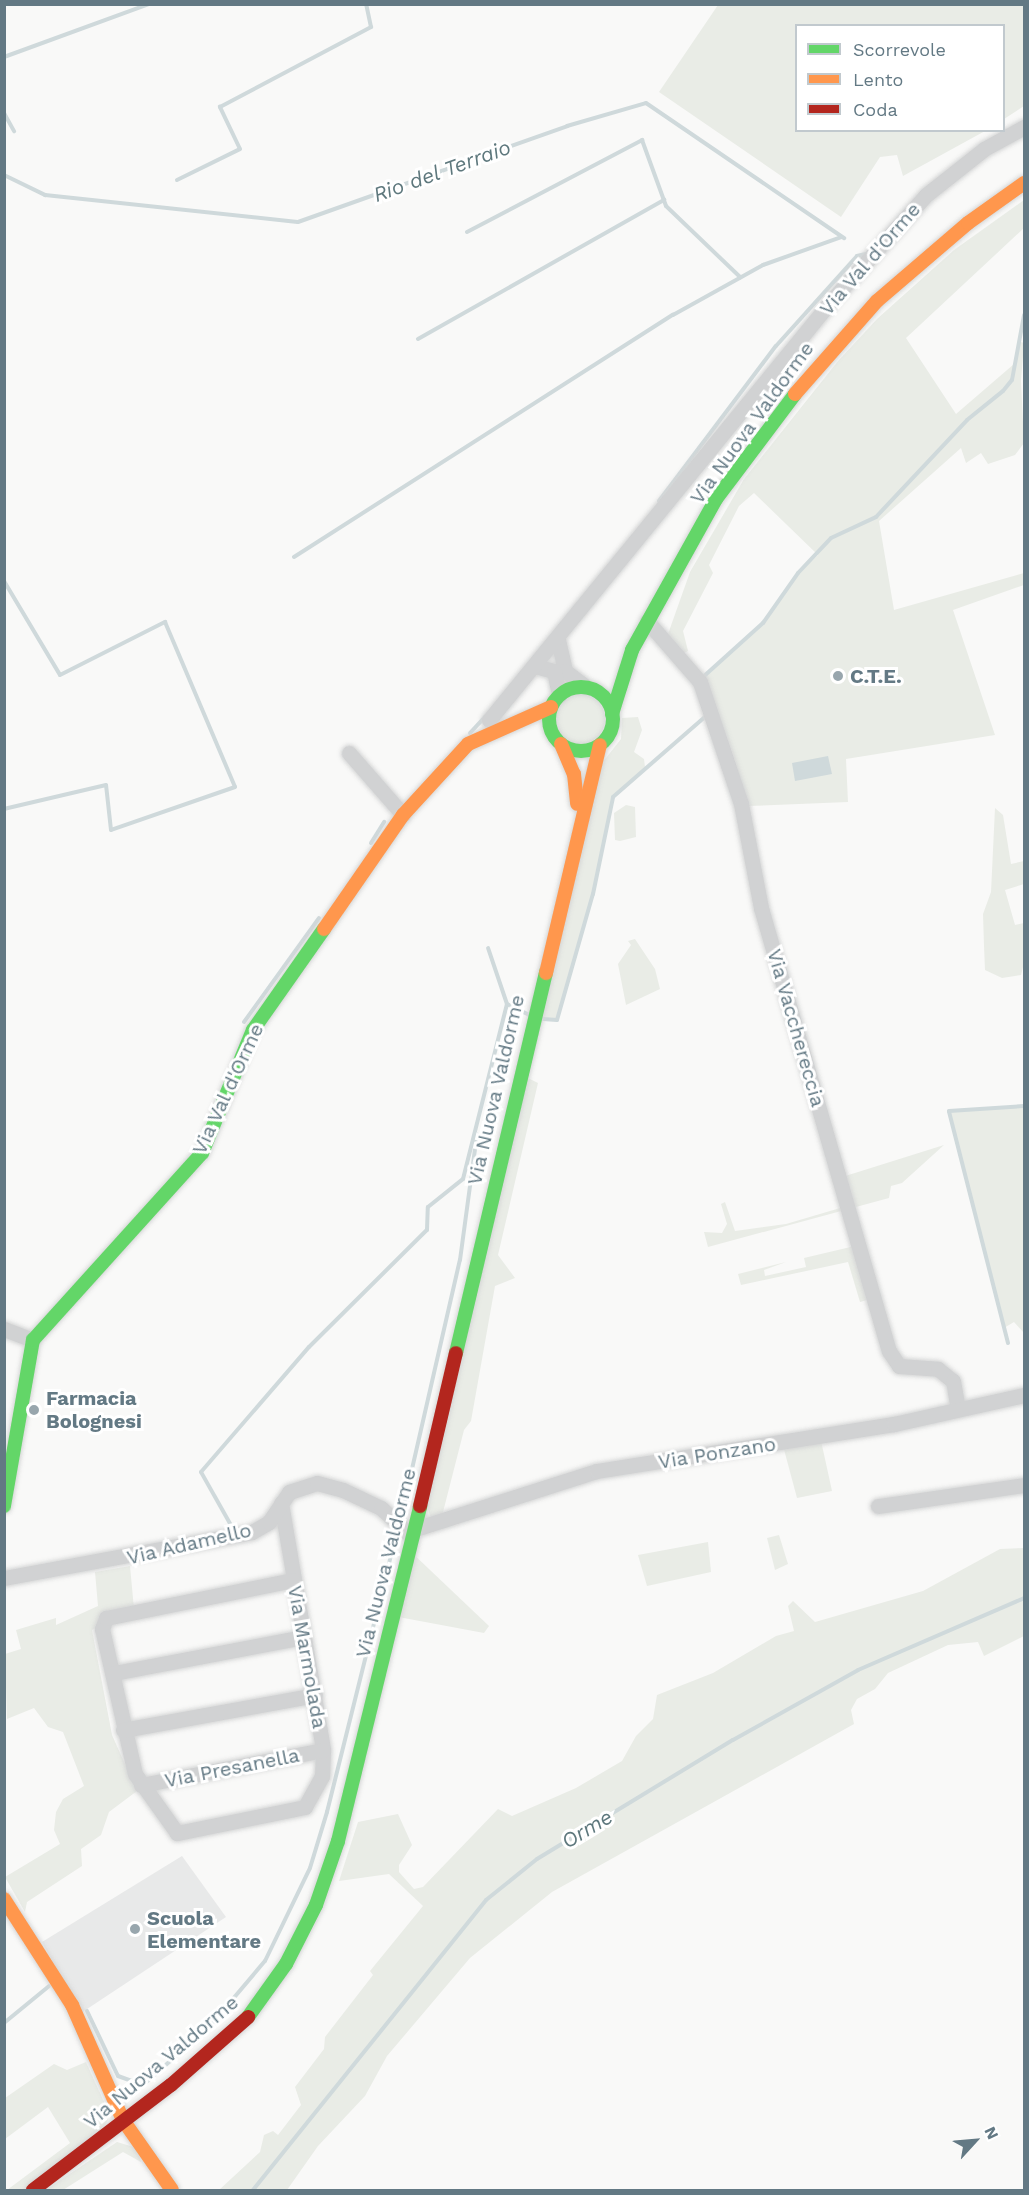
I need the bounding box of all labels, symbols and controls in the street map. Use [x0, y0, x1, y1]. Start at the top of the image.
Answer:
legend [795, 24, 1005, 132]
text: Scorrevole [853, 39, 946, 60]
text: Lento [853, 69, 903, 90]
text: Coda [853, 99, 898, 120]
water label: Rio del Terraio [369, 134, 515, 208]
street label: Via Val d'Orme [814, 197, 926, 321]
street label: Via Nuova Valdorme [685, 337, 819, 509]
place label: C.T.E. [850, 664, 902, 688]
marker: C.T.E. [831, 669, 845, 683]
street label: Via Vacchereccia [762, 946, 830, 1110]
street label: Via Nuova Valdorme [462, 992, 530, 1188]
street label: Via Val d'Orme [187, 1019, 269, 1159]
place label: Farmacia Bolognesi [46, 1386, 142, 1433]
marker: Farmacia Bolognesi [27, 1403, 41, 1417]
street label: Via Ponzano [656, 1432, 778, 1474]
street label: Via Nuova Valdorme [351, 1465, 421, 1661]
street label: Via Adamello [124, 1518, 254, 1570]
street label: Via Marmolada [283, 1583, 331, 1731]
street label: Via Presanella [162, 1743, 302, 1793]
water label: Orme [557, 1804, 617, 1854]
place label: Scuola Elementare [147, 1906, 261, 1953]
marker: Scuola Elementare [128, 1922, 142, 1936]
street label: Via Nuova Valdorme [78, 1990, 244, 2134]
north arrow [945, 2111, 1005, 2171]
text: N [980, 2123, 1003, 2142]

